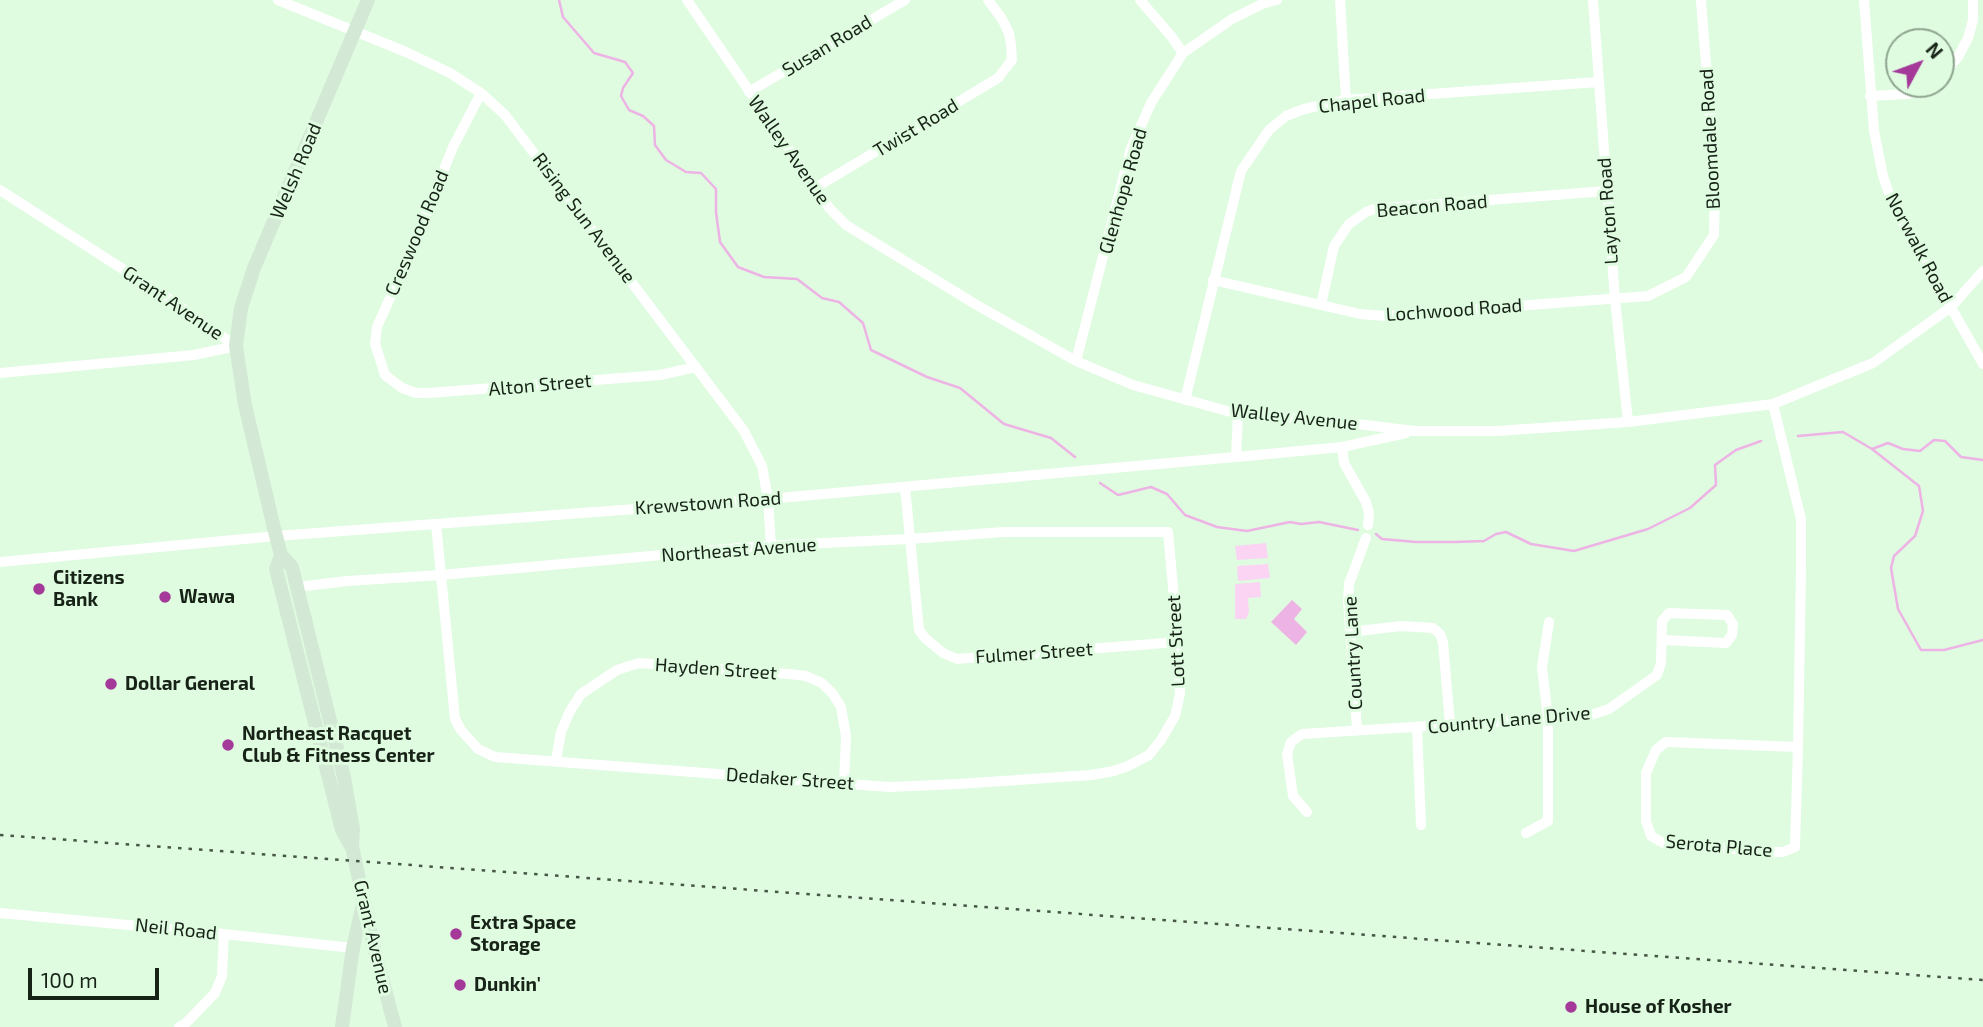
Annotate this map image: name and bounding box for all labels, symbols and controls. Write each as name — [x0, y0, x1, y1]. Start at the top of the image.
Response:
street label: Susan Road — [778, 10, 876, 82]
north arrow — [1885, 28, 1955, 98]
text: N — [1922, 37, 1948, 63]
street label: Bloomdale Road — [1695, 68, 1725, 210]
street label: Chapel Road — [1318, 84, 1426, 118]
street label: Walley Avenue — [743, 91, 835, 209]
street label: Twist Road — [869, 94, 963, 162]
street label: Welsh Road — [266, 120, 326, 222]
street label: Glenhope Road — [1094, 125, 1152, 257]
street label: Rising Sun Avenue — [528, 148, 640, 288]
street label: Layton Road — [1593, 157, 1623, 265]
street label: Creswood Road — [380, 167, 454, 299]
street label: Norwalk Road — [1880, 189, 1958, 307]
street label: Beacon Road — [1376, 190, 1488, 222]
street label: Grant Avenue — [118, 261, 228, 345]
street label: Lochwood Road — [1385, 294, 1523, 326]
street label: Alton Street — [487, 369, 593, 401]
street label: Walley Avenue — [1229, 399, 1359, 435]
street label: Krewstown Road — [634, 487, 782, 519]
street label: Northeast Avenue — [661, 533, 817, 567]
place label: Citizens Bank — [53, 567, 125, 611]
marker: Citizens Bank — [31, 581, 47, 597]
place label: Wawa — [179, 586, 235, 608]
marker: Wawa — [157, 589, 173, 605]
street label: Lott Street — [1162, 594, 1190, 688]
street label: Country Lane — [1339, 595, 1367, 711]
street label: Fulmer Street — [974, 638, 1094, 668]
street label: Hayden Street — [654, 653, 778, 685]
place label: Dollar General — [125, 673, 255, 695]
marker: Dollar General — [103, 676, 119, 692]
street label: Country Lane Drive — [1427, 702, 1591, 738]
place label: Northeast Racquet Club & Fitness Center — [242, 723, 435, 767]
marker: Northeast Racquet Club & Fitness Center — [220, 737, 236, 753]
street label: Dedaker Street — [725, 763, 855, 795]
street label: Serota Place — [1664, 830, 1774, 862]
street label: Grant Avenue — [349, 878, 397, 996]
place label: Extra Space Storage — [470, 912, 576, 956]
street label: Neil Road — [134, 913, 218, 945]
marker: Extra Space Storage — [448, 926, 464, 942]
scale bar — [32, 954, 163, 998]
text: 100 m — [41, 967, 98, 992]
place label: Dunkin' — [474, 974, 541, 996]
marker: Dunkin' — [452, 977, 468, 993]
place label: House of Kosher — [1585, 996, 1732, 1018]
marker: House of Kosher — [1563, 999, 1579, 1015]

